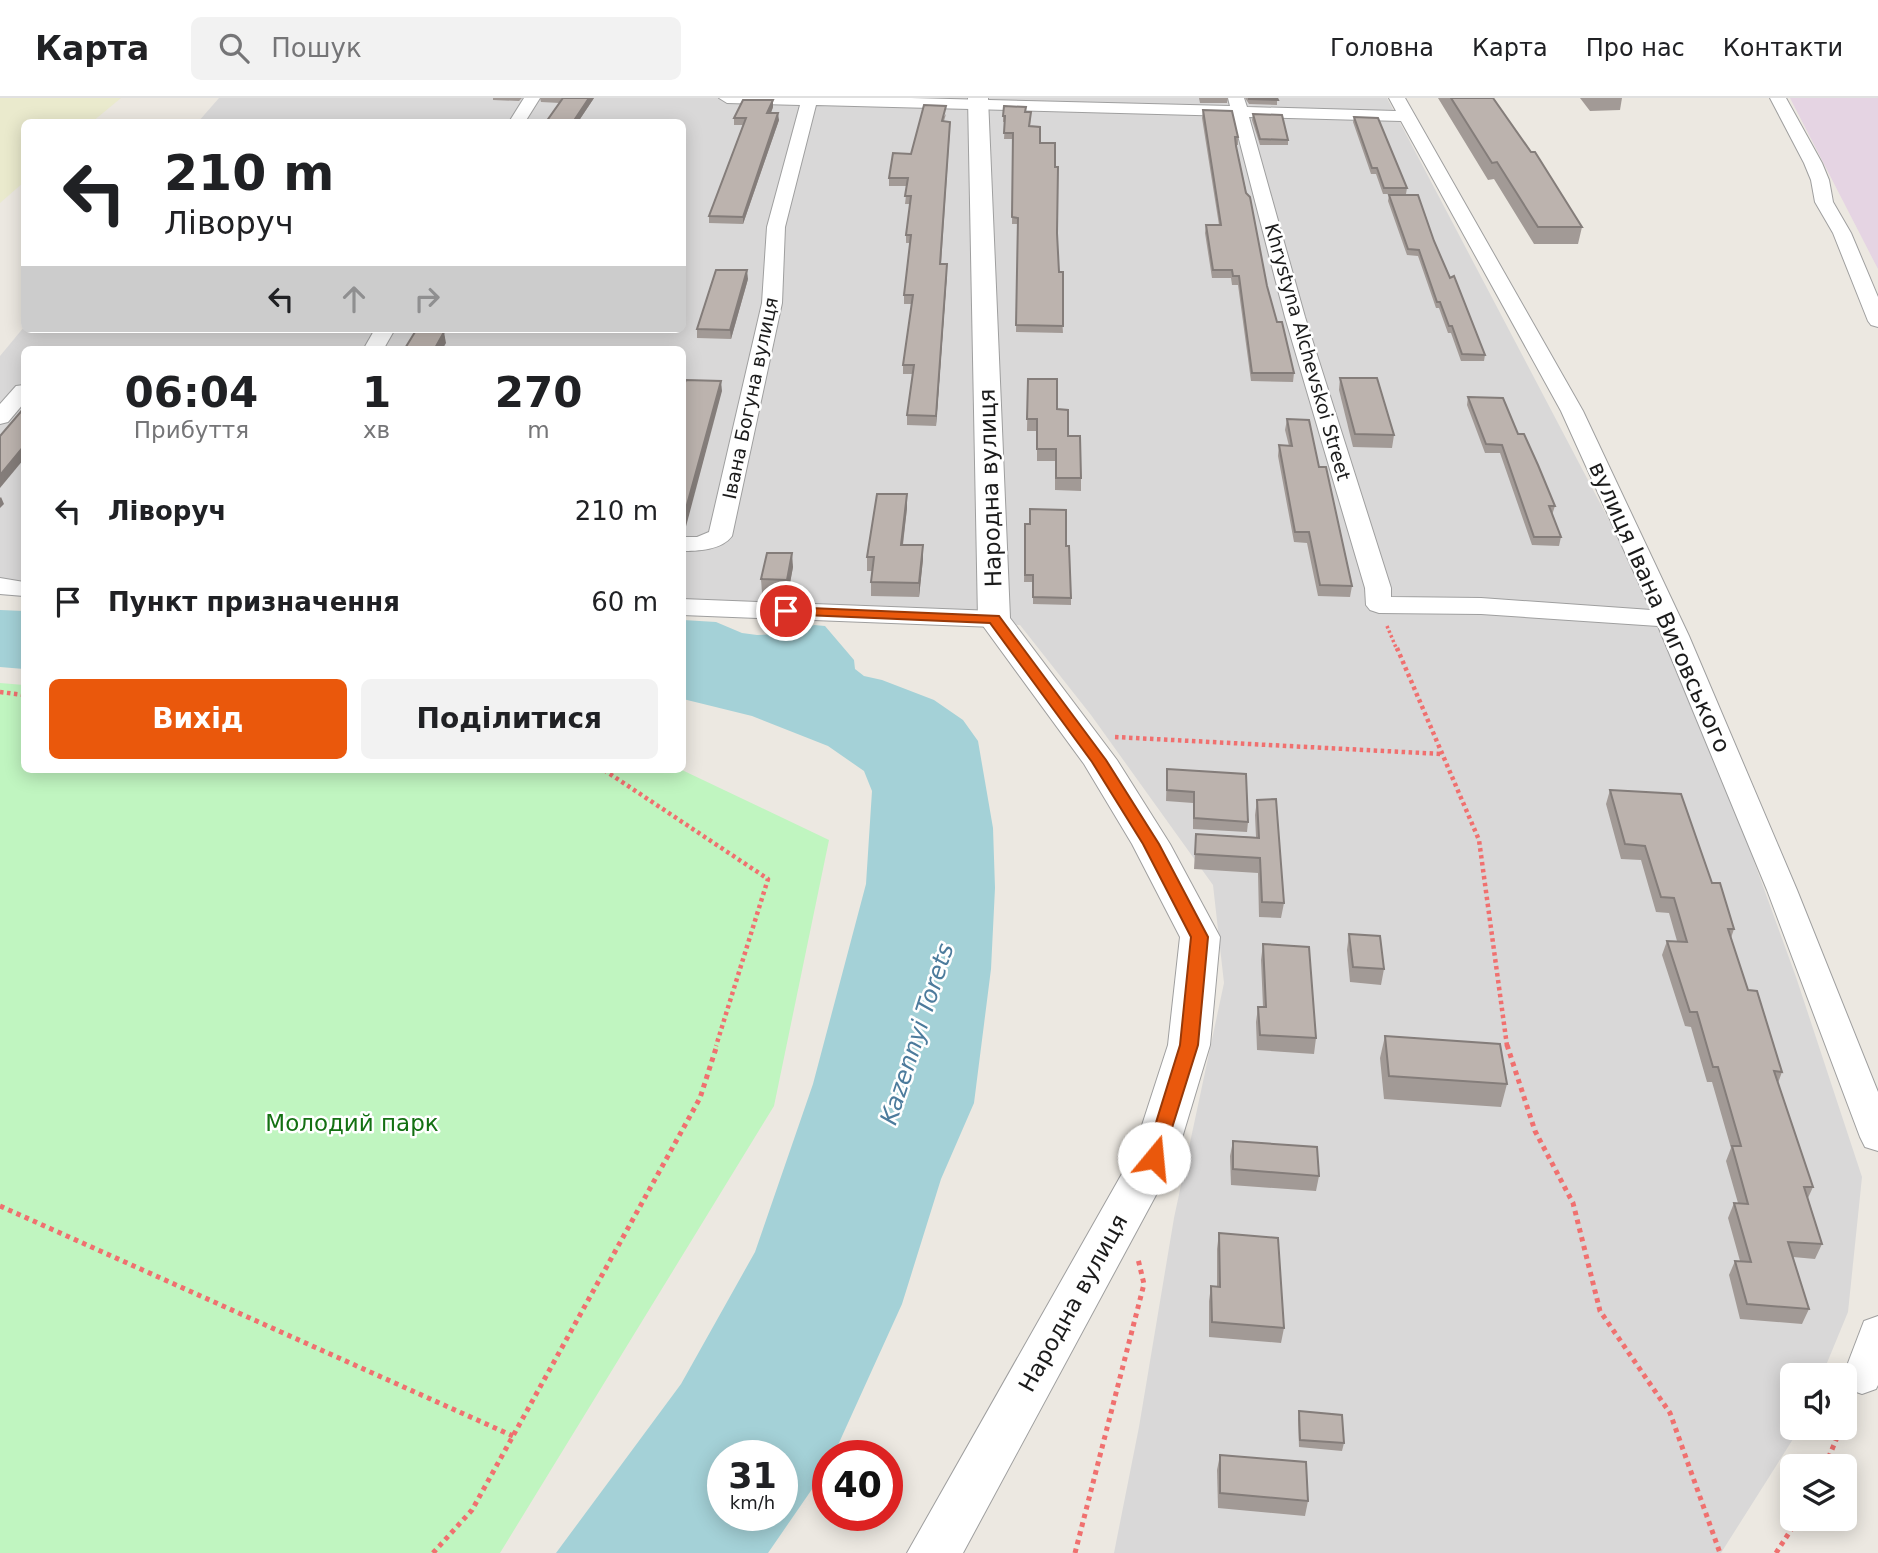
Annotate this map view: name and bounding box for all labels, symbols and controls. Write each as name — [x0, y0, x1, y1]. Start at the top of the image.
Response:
search box — [191, 17, 681, 80]
text: Карта — [35, 29, 149, 68]
icon: search — [215, 29, 253, 67]
text: Пошук — [271, 33, 362, 63]
text: Головна — [1330, 34, 1434, 62]
text: Карта — [1472, 34, 1548, 62]
text: Про нас — [1586, 34, 1685, 62]
text: Контакти — [1723, 34, 1843, 62]
text: 210 m — [164, 145, 334, 202]
icon: left — [49, 147, 140, 238]
text: Ліворуч — [164, 204, 294, 242]
street label: Khrystyna Alchevskoi Street — [1261, 221, 1355, 483]
icon: left — [262, 280, 300, 318]
icon: ahead — [335, 280, 373, 318]
icon: right — [408, 280, 446, 318]
street label: Івана Богуна вулиця — [718, 295, 782, 501]
text: 06:04 — [125, 368, 258, 417]
text: 1 — [362, 368, 391, 417]
text: 270 — [495, 368, 582, 417]
street label: Народна вулиця — [974, 388, 1006, 588]
text: Прибуття — [134, 417, 249, 443]
text: хв — [363, 417, 390, 443]
text: m — [527, 417, 550, 443]
street label: вулиця Івана Виговського — [1584, 458, 1736, 756]
icon: left — [49, 492, 87, 530]
text: Ліворуч — [108, 496, 226, 526]
text: 210 m — [575, 496, 658, 526]
pin — [756, 581, 816, 641]
icon: arrive — [49, 583, 87, 621]
text: Пункт призначення — [108, 587, 400, 617]
text: 60 m — [591, 587, 658, 617]
icon: arrive — [767, 592, 805, 630]
button: Вихід — [49, 679, 347, 759]
button: Поділитися — [361, 679, 658, 759]
water label: Kazennyi Torets — [875, 940, 959, 1128]
park label: Молодий парк — [265, 1110, 439, 1136]
position arrow — [1117, 1121, 1191, 1195]
street label: Народна вулиця — [1013, 1210, 1133, 1396]
map controls — [1780, 1363, 1857, 1531]
button: sound — [1780, 1363, 1857, 1440]
speed limit sign: 40 — [812, 1440, 903, 1531]
button: layers — [1780, 1454, 1857, 1531]
text: 31 — [728, 1456, 777, 1496]
text: km/h — [730, 1492, 775, 1513]

